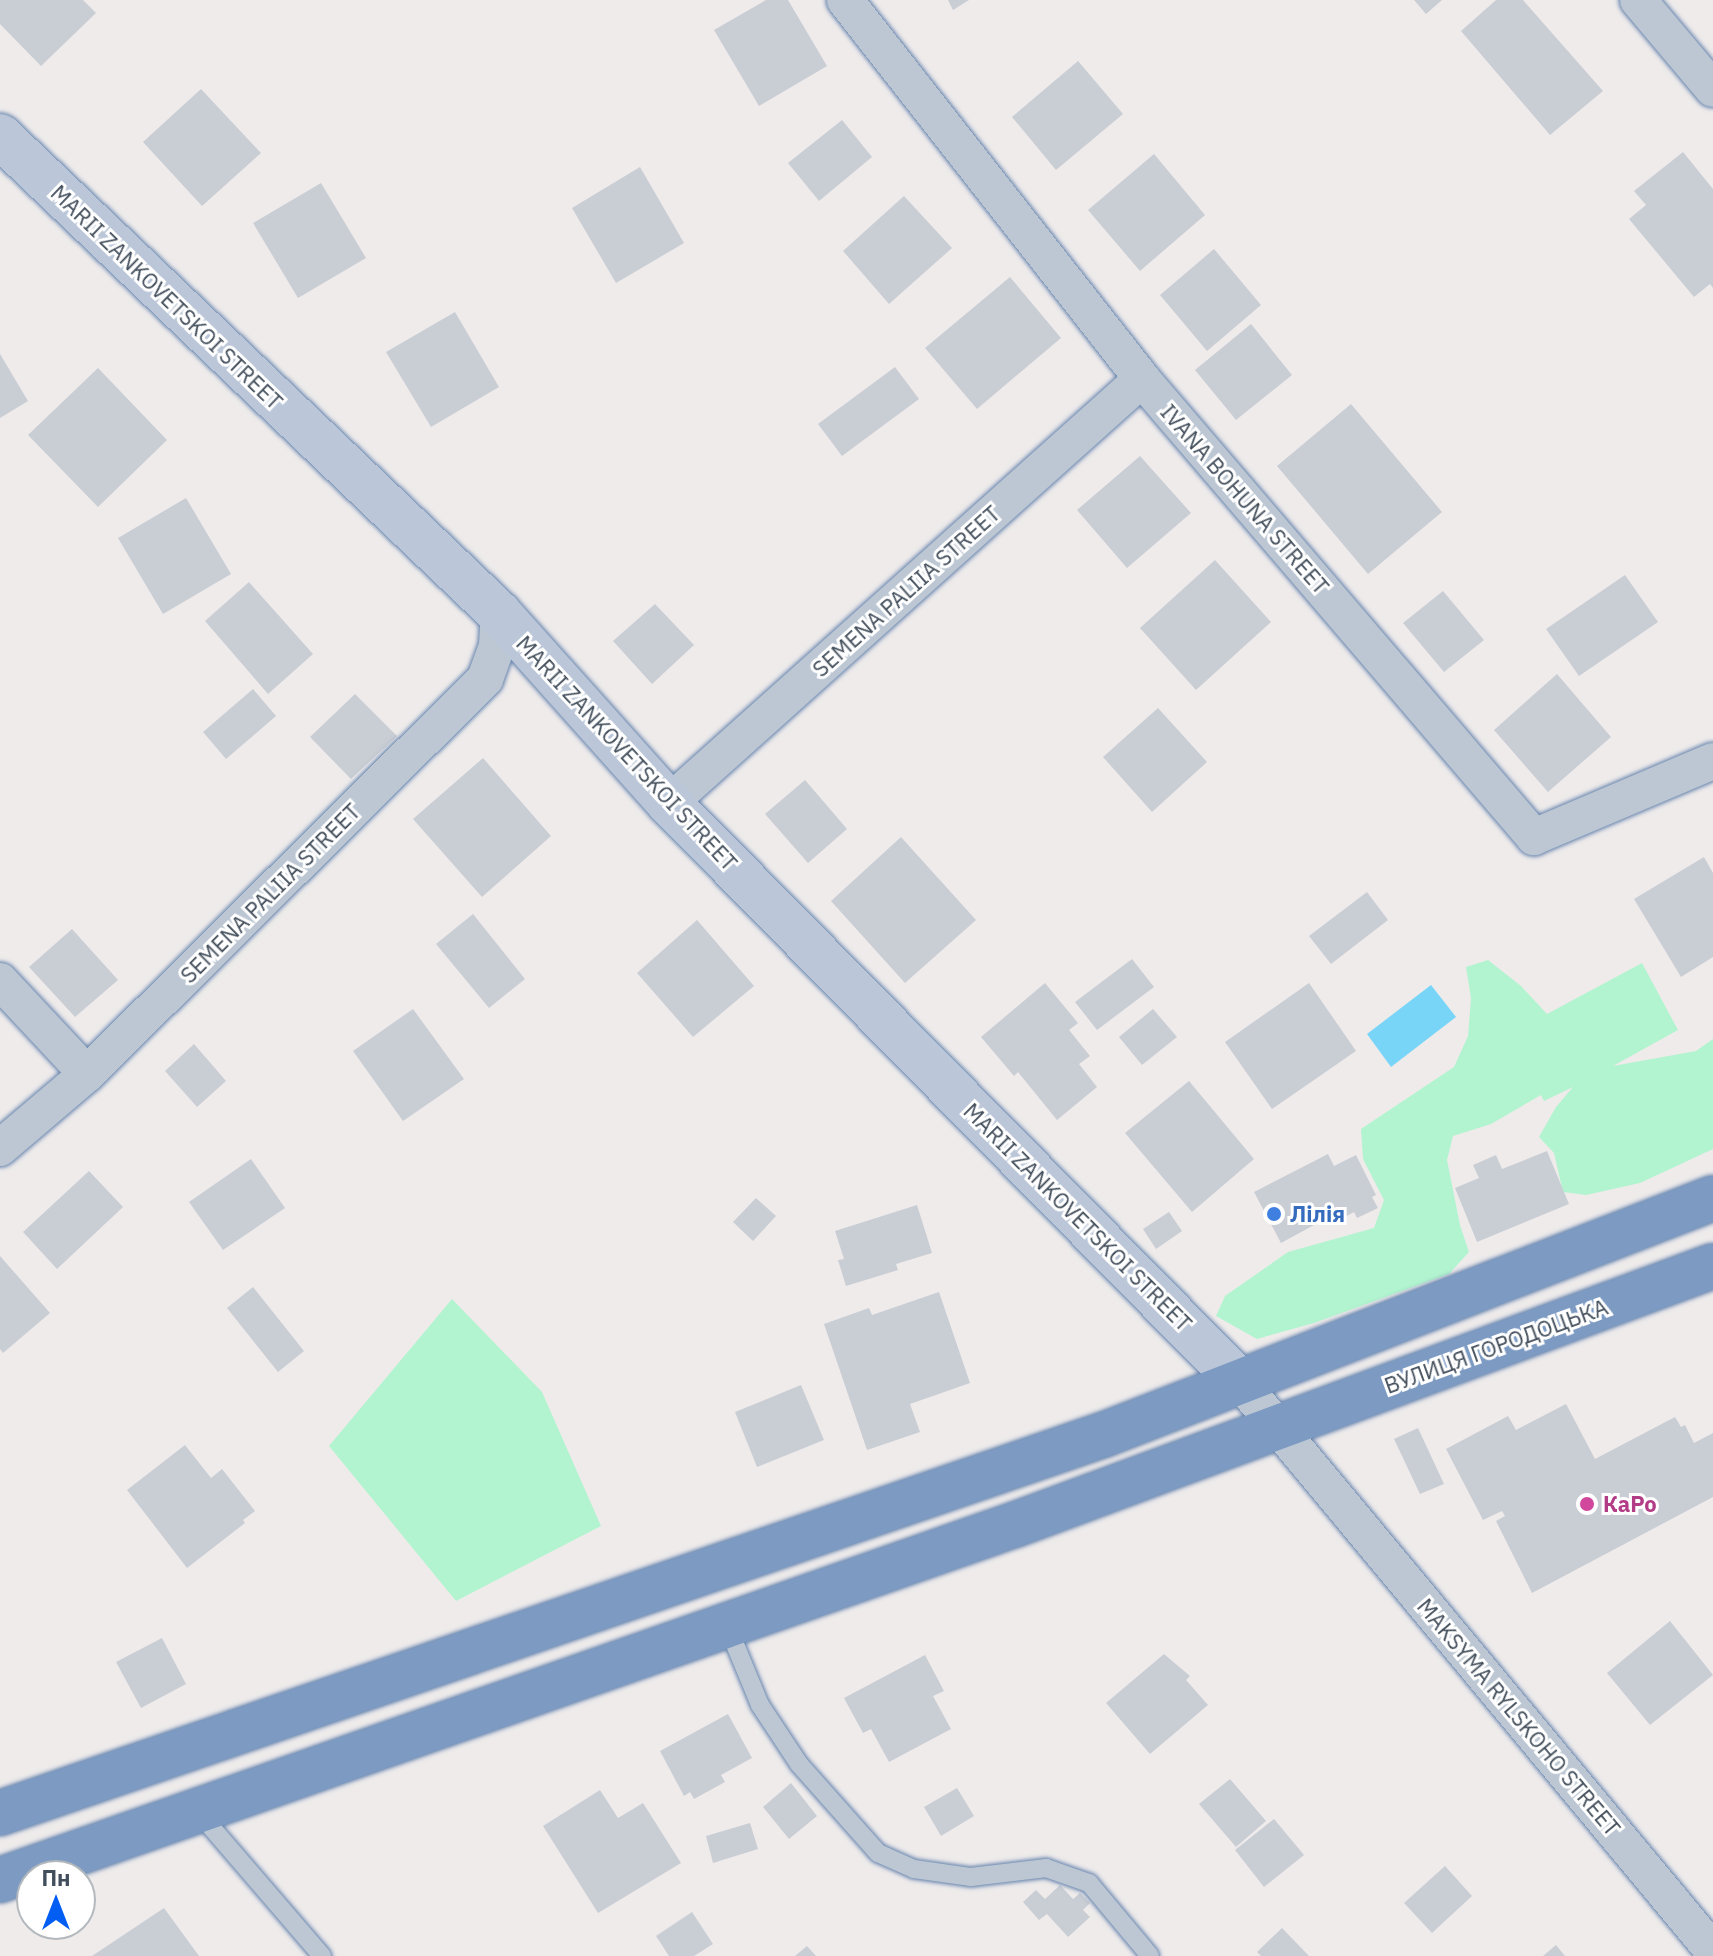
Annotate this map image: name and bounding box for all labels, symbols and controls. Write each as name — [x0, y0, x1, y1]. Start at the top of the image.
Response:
street label: MARII ZANKOVETSKOI STREET — [46, 179, 288, 415]
street label: IVANA BOHUNA STREET — [1155, 399, 1335, 599]
street label: SEMENA PALIIA STREET — [807, 500, 1005, 682]
street label: MARII ZANKOVETSKOI STREET — [511, 630, 743, 876]
street label: SEMENA PALIIA STREET — [175, 798, 365, 988]
street label: MARII ZANKOVETSKOI STREET — [958, 1097, 1198, 1337]
place label: Лілія — [1290, 1201, 1345, 1227]
marker: Лілія — [1265, 1205, 1283, 1223]
street label: ВУЛИЦЯ ГОРОДОЦЬКА — [1381, 1293, 1611, 1399]
place label: КаРо — [1603, 1491, 1657, 1517]
marker: КаРо — [1578, 1495, 1596, 1513]
street label: MAKSYMA RYLSKOHO STREET — [1412, 1593, 1626, 1841]
north arrow — [16, 1860, 96, 1940]
text: Пн — [41, 1863, 71, 1892]

